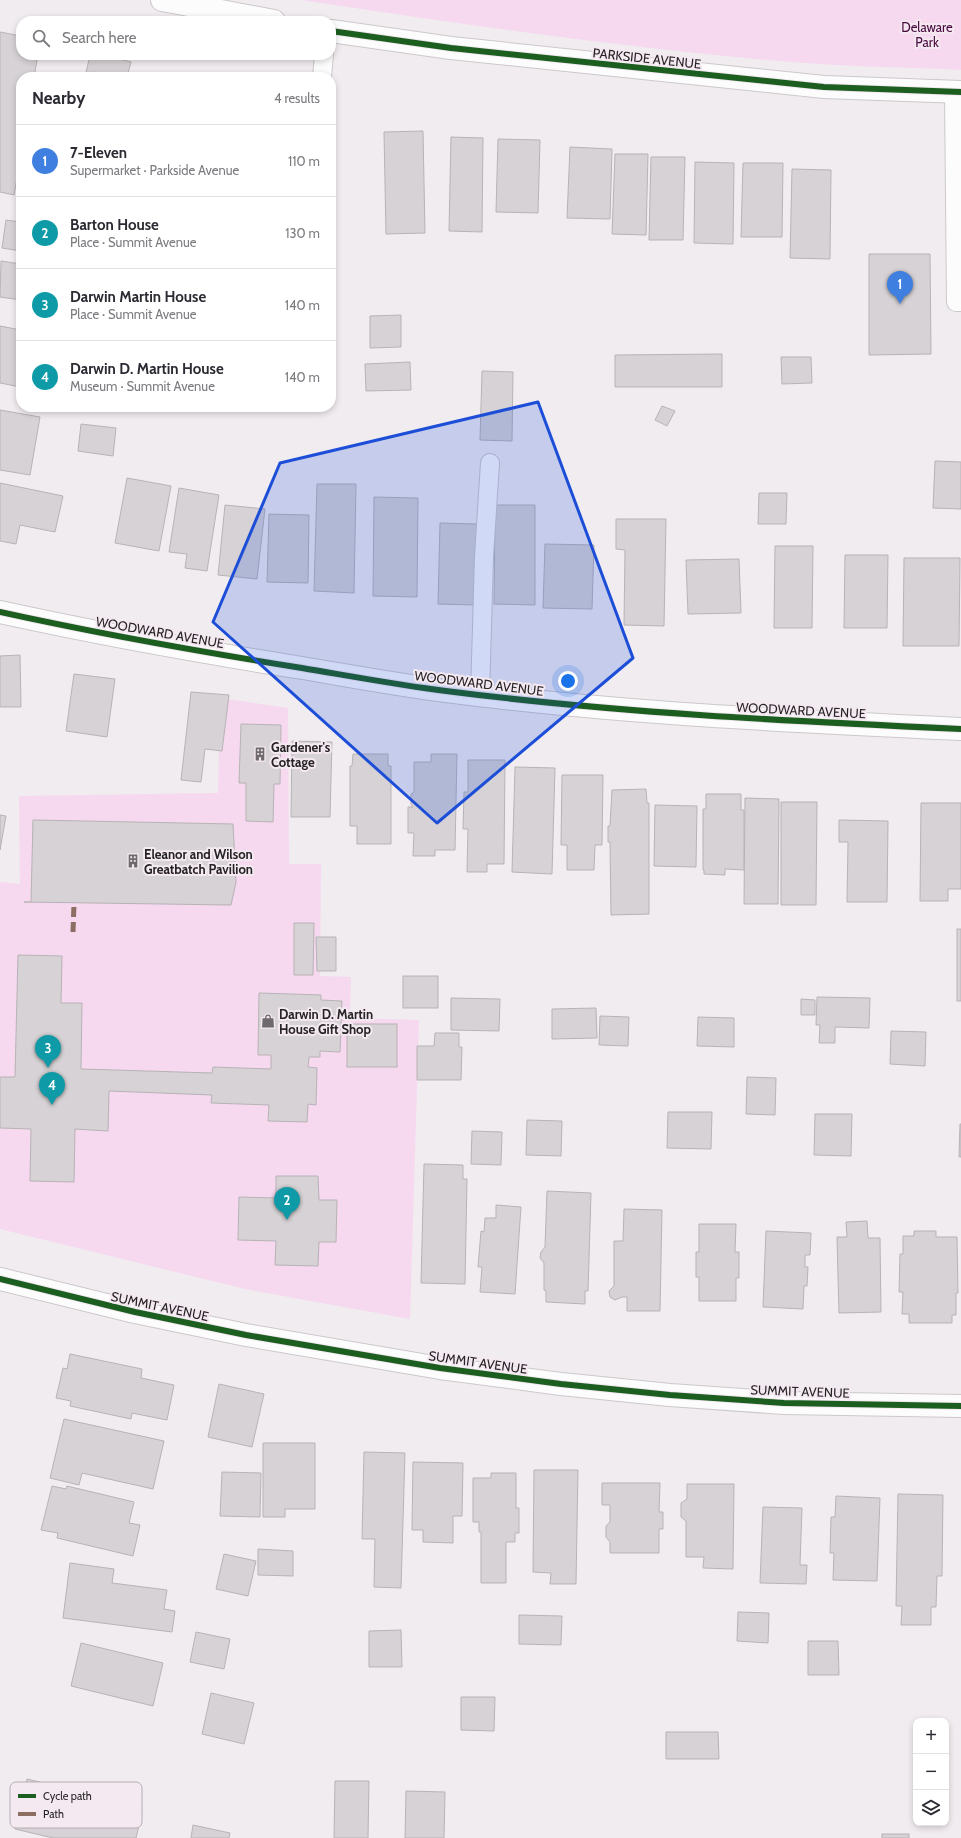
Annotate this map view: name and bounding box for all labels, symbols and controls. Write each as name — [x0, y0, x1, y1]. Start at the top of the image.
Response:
search box — [16, 16, 336, 60]
park label: Delaware Park — [901, 19, 953, 50]
icon: search — [30, 27, 52, 49]
text: Search here — [62, 29, 137, 47]
street label: PARKSIDE AVENUE — [592, 44, 702, 72]
text: Nearby — [32, 88, 85, 108]
text: 4 results — [274, 90, 320, 106]
text: 7-Eleven — [70, 144, 127, 162]
text: 1 — [43, 153, 47, 169]
text: 110 m — [288, 153, 320, 169]
text: Supermarket · Parkside Avenue — [70, 162, 239, 178]
text: Barton House — [70, 216, 159, 234]
text: 2 — [42, 225, 48, 241]
text: 130 m — [285, 225, 320, 241]
text: Place · Summit Avenue — [70, 234, 197, 250]
pin: 1 — [887, 271, 913, 304]
text: Darwin Martin House — [70, 288, 206, 306]
text: 3 — [41, 297, 49, 313]
text: 140 m — [285, 297, 320, 313]
text: Place · Summit Avenue — [70, 306, 197, 322]
text: Darwin D. Martin House — [70, 360, 224, 378]
text: 4 — [41, 369, 49, 385]
text: 140 m — [285, 369, 320, 385]
text: Museum · Summit Avenue — [70, 378, 215, 394]
street label: WOODWARD AVENUE — [95, 613, 225, 651]
street label: WOODWARD AVENUE — [414, 667, 544, 699]
your location — [558, 671, 578, 691]
street label: WOODWARD AVENUE — [736, 699, 866, 721]
place label: Gardener's Cottage — [271, 739, 331, 770]
building icon: Gardener's Cottage — [252, 746, 268, 762]
place label: Eleanor and Wilson Greatbatch Pavilion — [144, 846, 253, 877]
building icon: Eleanor and Wilson Greatbatch Pavilion — [125, 853, 141, 869]
place label: Darwin D. Martin House Gift Shop — [279, 1006, 373, 1037]
shop icon: Darwin D. Martin House Gift Shop — [260, 1013, 276, 1029]
pin: 3 — [35, 1035, 61, 1068]
pin: 4 — [39, 1072, 65, 1105]
pin: 2 — [274, 1187, 300, 1220]
street label: SUMMIT AVENUE — [110, 1288, 210, 1324]
street label: SUMMIT AVENUE — [428, 1347, 528, 1377]
street label: SUMMIT AVENUE — [750, 1381, 850, 1401]
map controls — [913, 1718, 949, 1826]
button: + — [913, 1718, 949, 1754]
button: − — [913, 1754, 949, 1790]
legend — [10, 1782, 142, 1828]
text: Cycle path — [43, 1789, 92, 1803]
button: layers — [913, 1790, 949, 1826]
text: Path — [43, 1807, 64, 1821]

